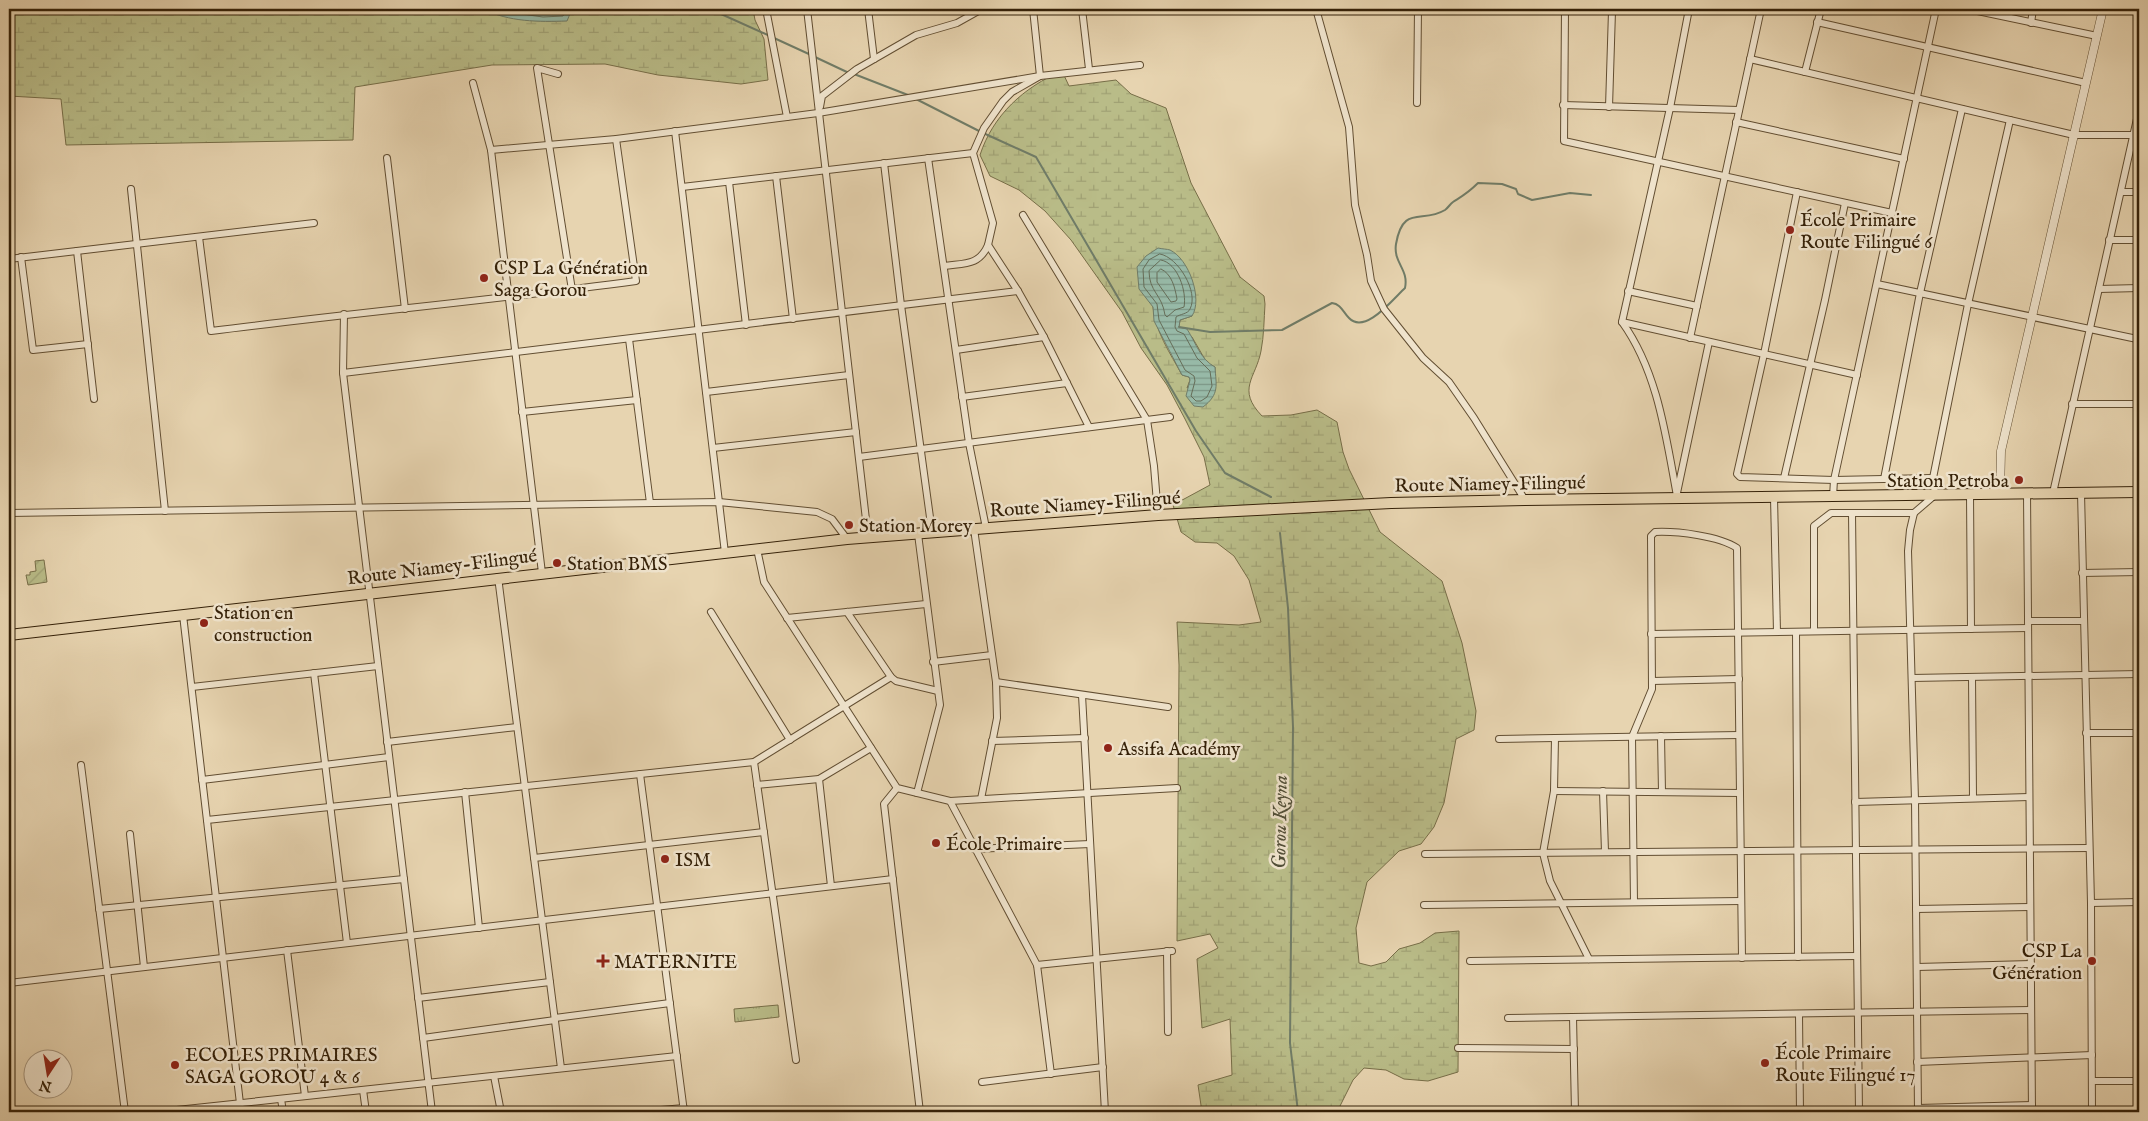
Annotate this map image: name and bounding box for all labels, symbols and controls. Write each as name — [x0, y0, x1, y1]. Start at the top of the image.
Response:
place label: École Primaire Route Filingué 6 — [1800, 208, 1933, 255]
marker: École Primaire Route Filingué 6 — [1784, 224, 1796, 236]
place label: CSP La Génération Saga Gorou — [494, 257, 648, 303]
marker: CSP La Génération Saga Gorou — [478, 272, 490, 284]
place label: Station Petroba — [1887, 470, 2010, 494]
street label: Route Niamey-Filingué — [1394, 471, 1586, 499]
marker: Station Petroba — [2013, 474, 2025, 486]
street label: Route Niamey-Filingué — [989, 486, 1182, 524]
place label: Station Morey — [859, 515, 973, 539]
marker: Station Morey — [843, 519, 855, 531]
street label: Route Niamey-Filingué — [346, 544, 539, 592]
place label: Station BMS — [567, 553, 668, 577]
marker: Station BMS — [551, 557, 563, 569]
place label: Station en construction — [214, 602, 312, 648]
marker: Station en construction — [198, 617, 210, 629]
place label: Assifa Académy — [1117, 738, 1241, 762]
marker: Assifa Académy — [1102, 742, 1114, 754]
water label: Gorou Keyna — [1267, 775, 1294, 869]
place label: École Primaire — [946, 832, 1062, 857]
marker: École Primaire — [930, 837, 942, 849]
place label: ISM — [675, 849, 711, 873]
marker: ISM — [659, 853, 671, 865]
place label: CSP La Génération — [1992, 940, 2083, 986]
place label: MATERNITE — [614, 951, 737, 975]
marker: MATERNITE — [596, 954, 610, 968]
marker: CSP La Génération — [2086, 955, 2098, 967]
place label: École Primaire Route Filingué 17 — [1775, 1041, 1915, 1088]
place label: ECOLES PRIMAIRES SAGA GOROU 4 & 6 — [185, 1044, 378, 1090]
north arrow — [22, 1048, 72, 1098]
marker: École Primaire Route Filingué 17 — [1759, 1057, 1771, 1069]
marker: ECOLES PRIMAIRES SAGA GOROU 4 & 6 — [169, 1059, 181, 1071]
text: N — [38, 1076, 54, 1096]

